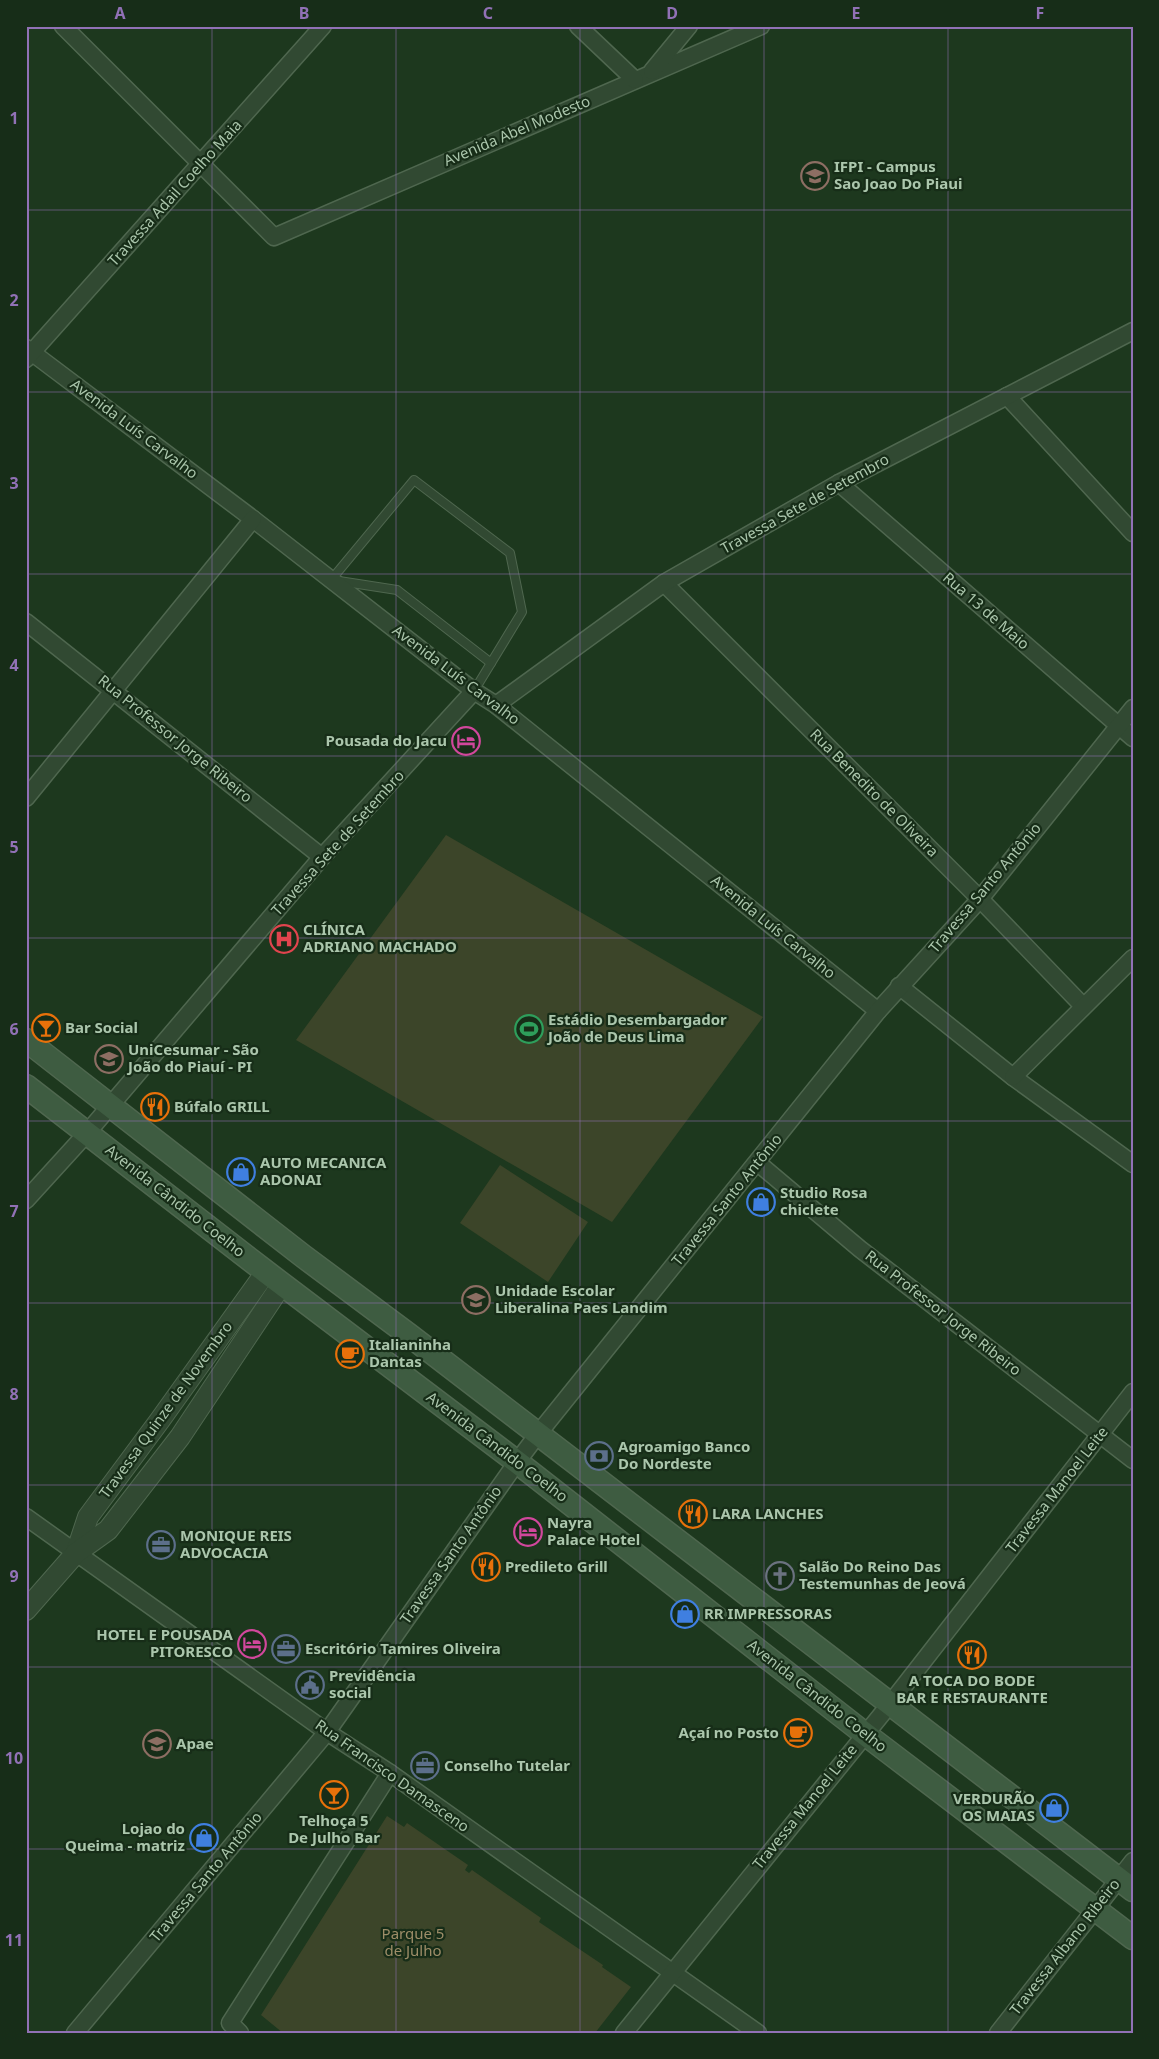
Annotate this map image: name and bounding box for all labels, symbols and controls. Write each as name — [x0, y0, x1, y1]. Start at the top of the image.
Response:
text: A — [114, 2, 126, 24]
text: B — [299, 2, 309, 24]
text: C — [483, 2, 493, 24]
text: D — [666, 2, 678, 24]
text: E — [852, 2, 861, 24]
text: F — [1036, 2, 1044, 24]
street label: Avenida Abel Modesto — [440, 90, 593, 170]
text: 1 — [9, 107, 19, 129]
street label: Travessa Adail Coelho Maia — [103, 115, 246, 270]
place label: IFPI - Campus Sao Joao Do Piaui — [834, 156, 962, 193]
school or university icon: IFPI - Campus Sao Joao Do Piaui — [800, 161, 830, 191]
text: 2 — [9, 289, 19, 311]
street label: Avenida Luís Carvalho — [67, 374, 202, 483]
street label: Travessa Sete de Setembro — [717, 448, 892, 558]
text: 3 — [9, 472, 19, 494]
street label: Rua 13 de Maio — [939, 567, 1034, 653]
street label: Avenida Luís Carvalho — [389, 620, 524, 729]
text: 4 — [9, 654, 19, 676]
street label: Rua Professor Jorge Ribeiro — [94, 670, 257, 807]
street label: Rua Benedito de Oliveira — [806, 724, 943, 861]
hotel icon: Pousada do Jacu — [451, 726, 481, 756]
place label: Pousada do Jacu — [325, 730, 447, 750]
street label: Travessa Sete de Setembro — [266, 765, 408, 919]
street label: Travessa Santo Antônio — [924, 818, 1045, 957]
text: 5 — [9, 836, 19, 858]
street label: Avenida Luís Carvalho — [707, 870, 840, 983]
place label: CLÍNICA ADRIANO MACHADO — [303, 919, 457, 956]
hospital icon: CLÍNICA ADRIANO MACHADO — [269, 924, 299, 954]
place label: Estádio Desembargador João de Deus Lima — [546, 1009, 727, 1046]
bar icon: Bar Social — [31, 1013, 61, 1043]
sports icon: Estádio Desembargador João de Deus Lima — [514, 1014, 544, 1044]
place label: Bar Social — [65, 1017, 138, 1037]
text: 6 — [9, 1018, 19, 1040]
place label: UniCesumar - São João do Piauí - PI — [126, 1039, 259, 1076]
school or university icon: UniCesumar - São João do Piauí - PI — [94, 1044, 124, 1074]
restaurant icon: Búfalo GRILL — [140, 1092, 170, 1122]
place label: Búfalo GRILL — [174, 1096, 270, 1116]
street label: Travessa Santo Antônio — [667, 1129, 786, 1270]
street label: Avenida Cândido Coelho — [102, 1139, 250, 1261]
place label: AUTO MECANICA ADONAI — [260, 1152, 387, 1189]
shop icon: AUTO MECANICA ADONAI — [226, 1157, 256, 1187]
place label: Studio Rosa chiclete — [780, 1182, 868, 1219]
shop icon: Studio Rosa chiclete — [746, 1187, 776, 1217]
text: 7 — [9, 1200, 19, 1222]
street label: Rua Professor Jorge Ribeiro — [862, 1245, 1026, 1379]
place label: Unidade Escolar Liberalina Paes Landim — [495, 1280, 668, 1317]
school or university icon: Unidade Escolar Liberalina Paes Landim — [461, 1285, 491, 1315]
street label: Travessa Quinze de Novembro — [94, 1317, 236, 1502]
place label: Italianinha Dantas — [369, 1334, 451, 1371]
cafe icon: Italianinha Dantas — [335, 1339, 365, 1369]
text: 8 — [9, 1383, 19, 1405]
street label: Avenida Cândido Coelho — [423, 1386, 572, 1506]
street label: Travessa Manoel Leite — [1001, 1422, 1112, 1557]
place label: Agroamigo Banco Do Nordeste — [618, 1436, 750, 1473]
bank icon: Agroamigo Banco Do Nordeste — [584, 1441, 614, 1471]
street label: Travessa Santo Antônio — [395, 1481, 506, 1628]
restaurant icon: LARA LANCHES — [678, 1499, 708, 1529]
place label: LARA LANCHES — [712, 1503, 824, 1523]
place label: Nayra Palace Hotel — [547, 1512, 640, 1549]
hotel icon: Nayra Palace Hotel — [513, 1517, 543, 1547]
place label: MONIQUE REIS ADVOCACIA — [180, 1525, 292, 1562]
office icon: MONIQUE REIS ADVOCACIA — [146, 1530, 176, 1560]
restaurant icon: Predileto Grill — [471, 1552, 501, 1582]
place label: Predileto Grill — [505, 1556, 608, 1576]
place label: Salão Do Reino Das Testemunhas de Jeová — [799, 1556, 966, 1593]
church icon: Salão Do Reino Das Testemunhas de Jeová — [765, 1561, 795, 1591]
text: 9 — [9, 1565, 19, 1587]
shop icon: RR IMPRESSORAS — [670, 1599, 700, 1629]
place label: RR IMPRESSORAS — [704, 1603, 832, 1623]
place label: HOTEL E POUSADA PITORESCO — [96, 1624, 234, 1661]
hotel icon: HOTEL E POUSADA PITORESCO — [237, 1629, 267, 1659]
office icon: Escritório Tamires Oliveira — [271, 1634, 301, 1664]
street label: Avenida Cândido Coelho — [744, 1634, 892, 1756]
place label: Escritório Tamires Oliveira — [305, 1638, 501, 1658]
restaurant icon: A TOCA DO BODE BAR E RESTAURANTE — [957, 1640, 987, 1670]
place label: Previdência social — [329, 1665, 416, 1702]
public building icon: Previdência social — [295, 1670, 325, 1700]
place label: A TOCA DO BODE BAR E RESTAURANTE — [896, 1670, 1048, 1707]
street label: Rua Francisco Damasceno — [312, 1714, 474, 1836]
cafe icon: Açaí no Posto — [783, 1718, 813, 1748]
place label: Açaí no Posto — [678, 1722, 779, 1742]
school or university icon: Apae — [142, 1729, 172, 1759]
place label: Apae — [176, 1733, 214, 1753]
street label: Travessa Manoel Leite — [748, 1740, 861, 1873]
text: 10 — [5, 1747, 23, 1769]
office icon: Conselho Tutelar — [410, 1751, 440, 1781]
place label: Conselho Tutelar — [444, 1755, 570, 1775]
bar icon: Telhoça 5 De Julho Bar — [319, 1780, 349, 1810]
place label: VERDURÃO OS MAIAS — [953, 1788, 1035, 1825]
shop icon: VERDURÃO OS MAIAS — [1039, 1793, 1069, 1823]
street label: Travessa Santo Antônio — [145, 1807, 266, 1946]
place label: Telhoça 5 De Julho Bar — [288, 1810, 380, 1847]
place label: Lojao do Queima - matriz — [65, 1818, 185, 1855]
shop icon: Lojao do Queima - matriz — [189, 1823, 219, 1853]
street label: Travessa Albano Ribeiro — [1005, 1874, 1124, 2019]
park label: Parque 5 de Julho — [382, 1923, 444, 1960]
text: 11 — [5, 1929, 23, 1951]

